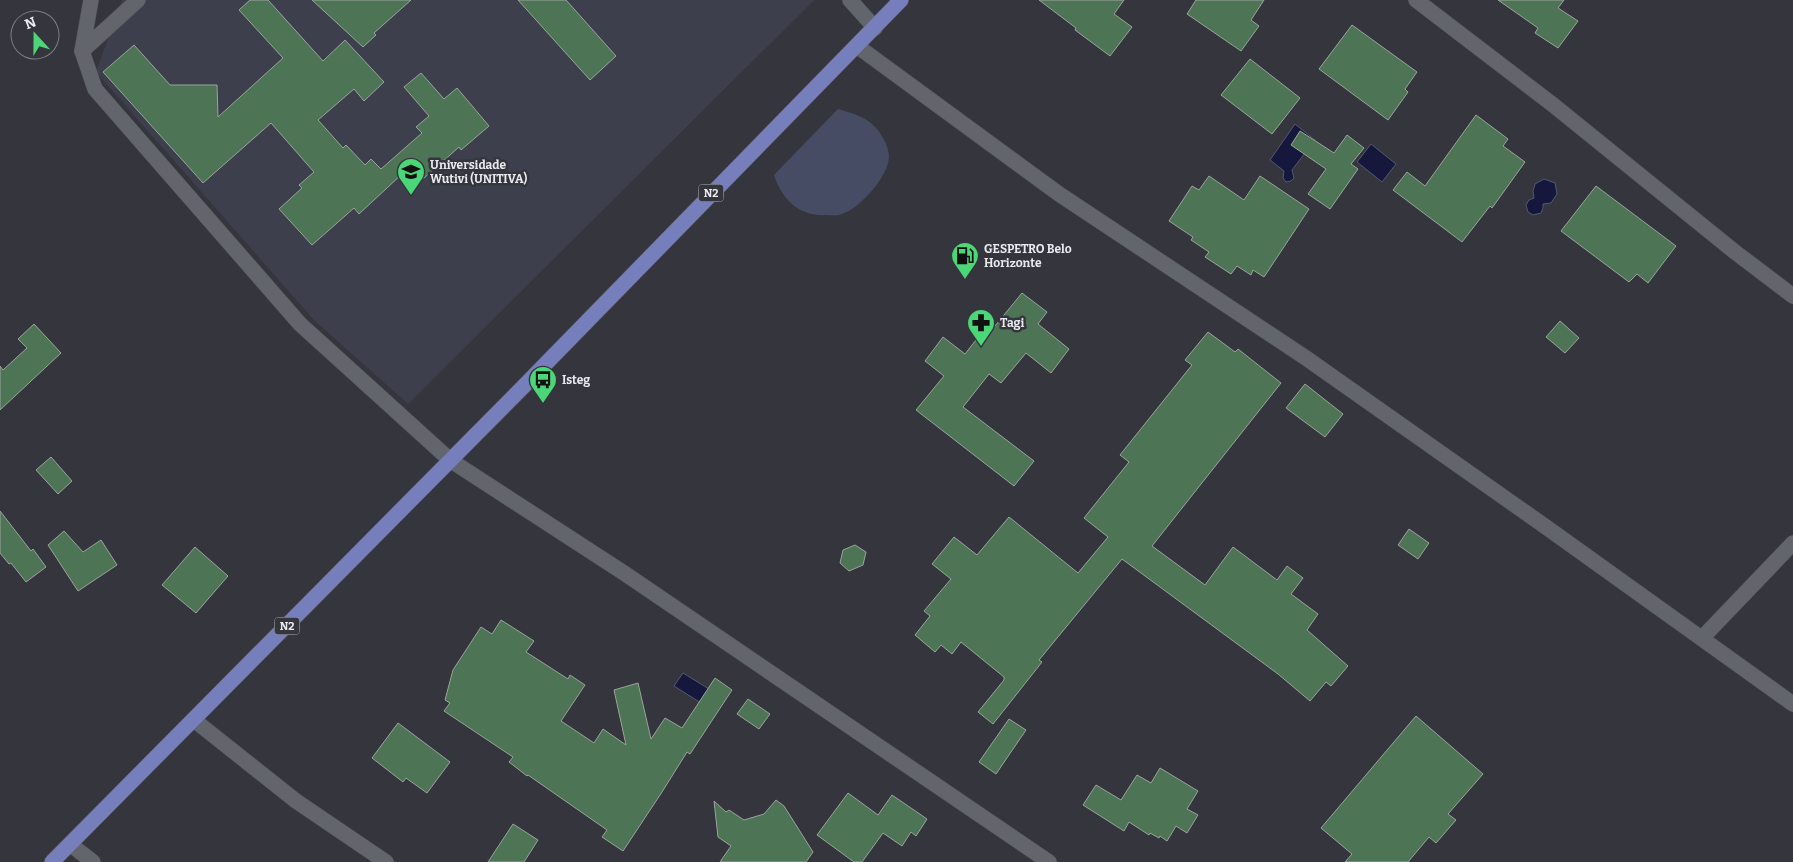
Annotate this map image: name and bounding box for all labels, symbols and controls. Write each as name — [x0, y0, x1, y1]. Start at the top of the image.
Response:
north arrow — [10, 10, 60, 60]
text: N — [22, 13, 39, 33]
school or university icon: Universidade Wutivi (UNITIVA) — [396, 157, 426, 196]
place label: Universidade Wutivi (UNITIVA) — [430, 158, 527, 186]
road number: N2 — [698, 184, 724, 202]
fuel station icon: GESPETRO Belo Horizonte — [950, 241, 980, 280]
place label: GESPETRO Belo Horizonte — [984, 242, 1072, 270]
pharmacy icon: Tagi — [966, 308, 996, 347]
place label: Tagi — [1000, 316, 1024, 330]
bus stop icon: Isteg — [528, 365, 558, 404]
place label: Isteg — [562, 373, 590, 387]
road number: N2 — [274, 618, 300, 634]

